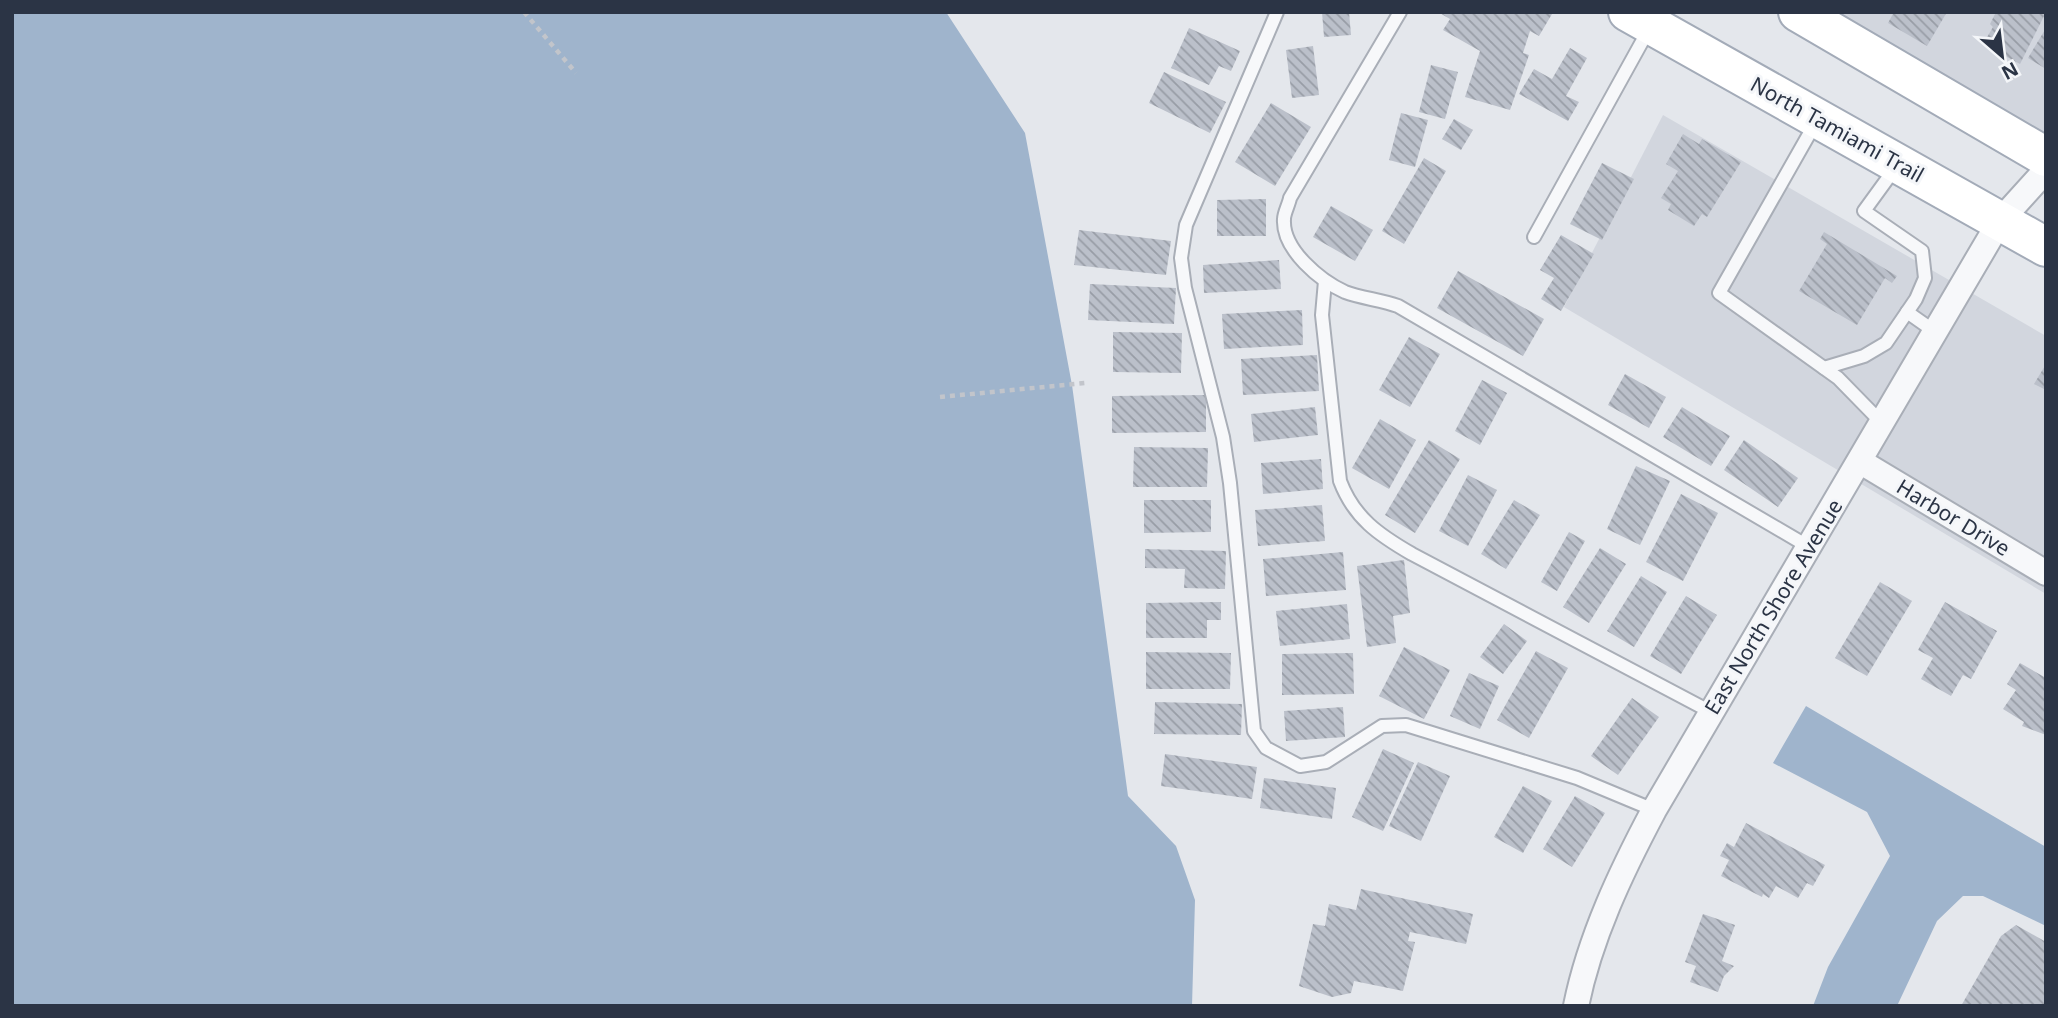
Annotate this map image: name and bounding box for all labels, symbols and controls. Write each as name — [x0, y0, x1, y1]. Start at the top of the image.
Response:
north arrow — [1967, 21, 2037, 91]
text: N — [1997, 56, 2023, 86]
street label: North Tamiami Trail — [1746, 70, 1929, 188]
street label: Harbor Drive — [1892, 472, 2015, 562]
street label: East North Shore Avenue — [1698, 494, 1849, 719]

